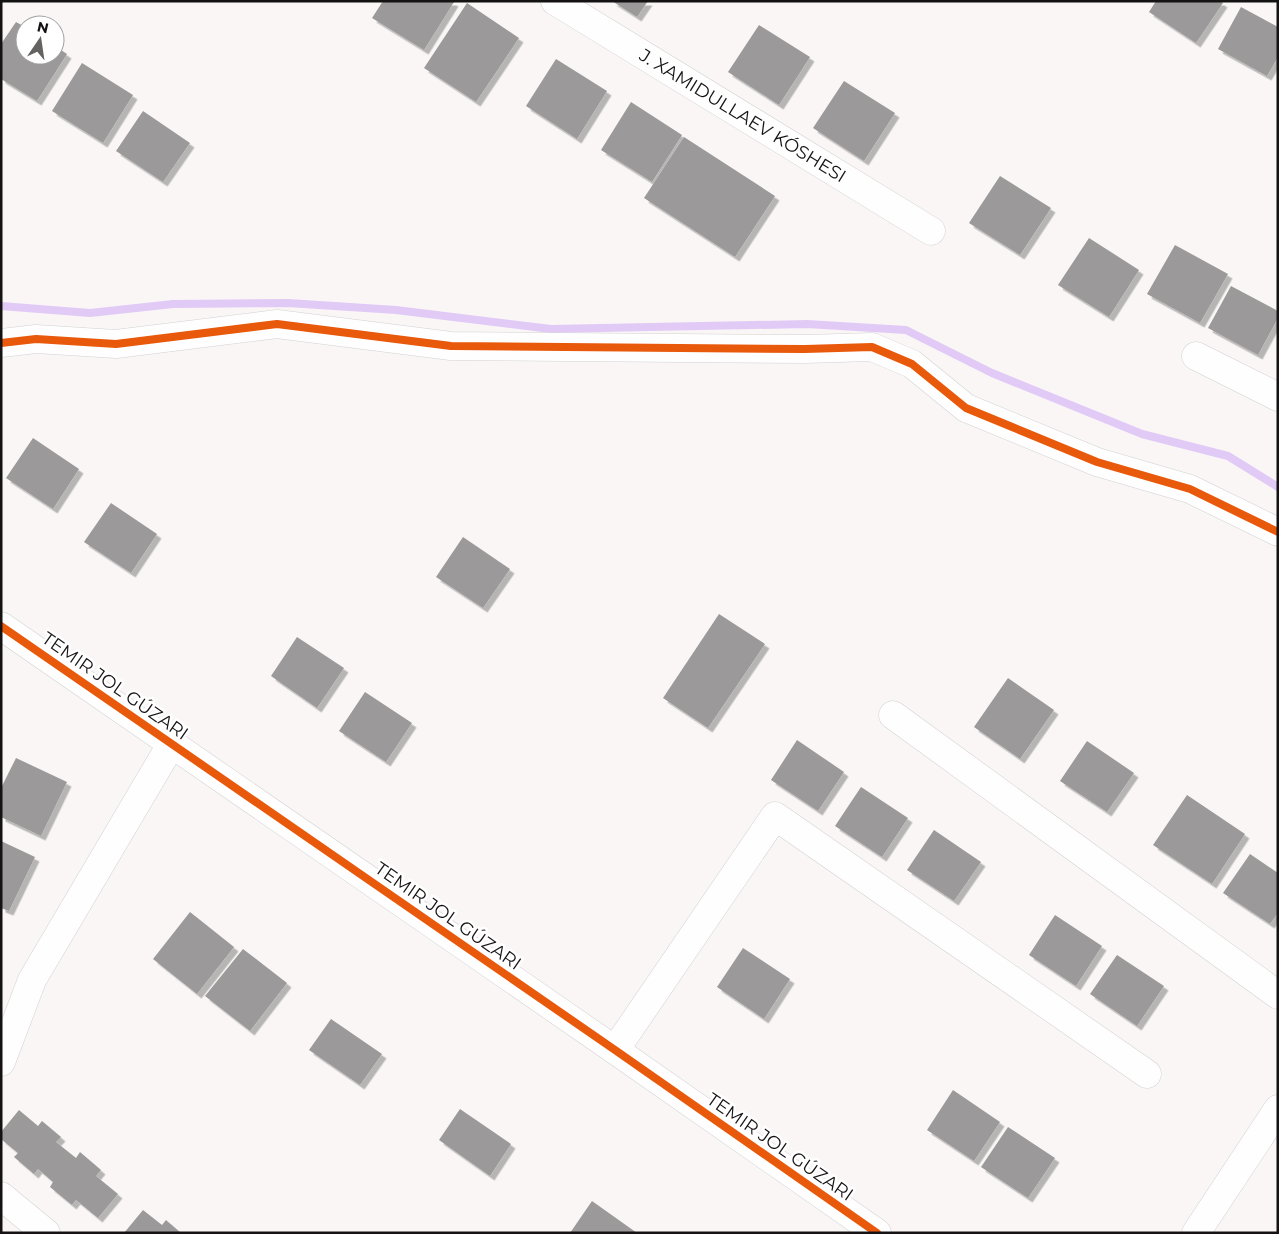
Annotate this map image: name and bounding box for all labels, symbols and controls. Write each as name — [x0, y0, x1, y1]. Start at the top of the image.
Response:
north arrow — [15, 15, 65, 65]
text: N — [35, 17, 50, 37]
street label: J. XAMIDULLAEV KÓSHESI — [635, 44, 850, 187]
street label: TEMIR JOL GÚZARI — [38, 627, 192, 745]
street label: TEMIR JOL GÚZARI — [371, 857, 525, 975]
street label: TEMIR JOL GÚZARI — [703, 1088, 857, 1206]

